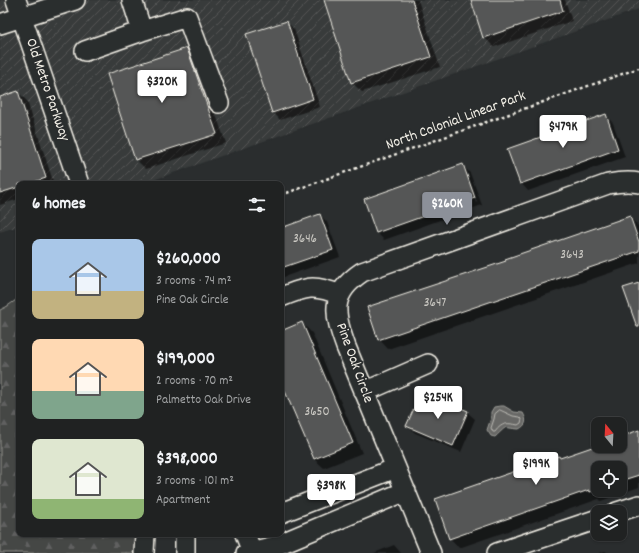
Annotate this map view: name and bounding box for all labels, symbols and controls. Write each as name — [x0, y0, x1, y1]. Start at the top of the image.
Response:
street label: Old Metro Parkway — [19, 36, 75, 145]
pin: $320K — [134, 70, 190, 104]
text: $320K — [146, 73, 178, 92]
street label: North Colonial Linear Park — [383, 85, 529, 157]
pin: $479K — [535, 115, 591, 149]
text: $479K — [549, 118, 577, 137]
pin: $260K — [419, 192, 475, 226]
text: 6 homes — [32, 193, 86, 217]
icon: filters — [246, 194, 268, 216]
text: $260K — [431, 195, 463, 214]
house number: 3646 — [293, 230, 317, 249]
house number: 3643 — [560, 246, 584, 265]
text: $260,000 — [156, 248, 221, 272]
icon: home — [64, 255, 112, 303]
text: 3 rooms · 74 m² — [156, 272, 232, 291]
text: Pine Oak Circle — [156, 291, 229, 310]
house number: 3647 — [424, 294, 446, 313]
street label: Pine Oak Circle — [329, 320, 379, 406]
text: $199,000 — [156, 348, 215, 372]
icon: home — [64, 355, 112, 403]
text: 2 rooms · 70 m² — [156, 372, 233, 391]
pin: $254K — [410, 386, 466, 420]
text: $254K — [423, 389, 453, 408]
text: Palmetto Oak Drive — [156, 391, 251, 410]
house number: 3650 — [304, 403, 330, 422]
north arrow — [591, 417, 627, 453]
map controls — [591, 417, 627, 541]
text: $398,000 — [156, 448, 218, 472]
pin: $199K — [508, 452, 564, 486]
icon: home — [64, 455, 112, 503]
text: $199K — [522, 455, 550, 474]
button: locate — [591, 461, 627, 497]
text: 3 rooms · 101 m² — [156, 472, 234, 491]
pin: $398K — [303, 474, 359, 508]
text: $398K — [316, 477, 346, 496]
text: Apartment — [156, 491, 210, 510]
button: layers — [591, 505, 627, 541]

